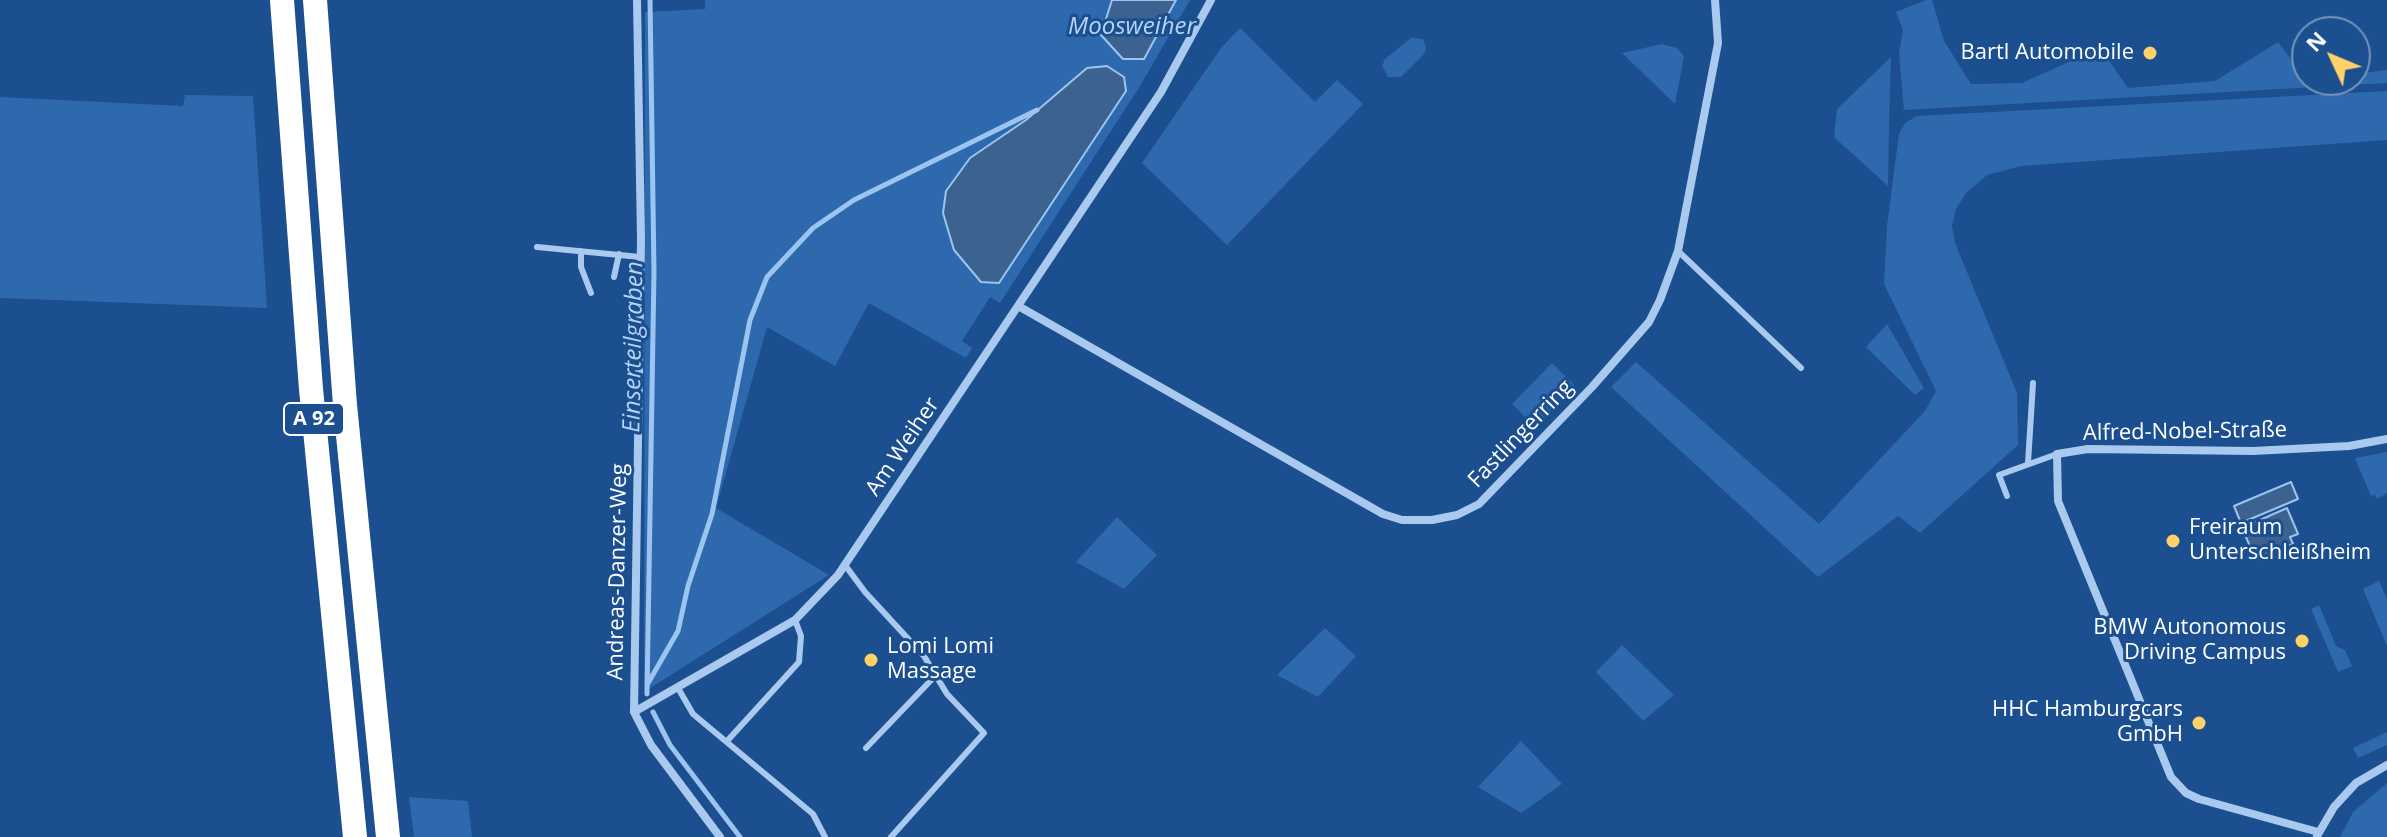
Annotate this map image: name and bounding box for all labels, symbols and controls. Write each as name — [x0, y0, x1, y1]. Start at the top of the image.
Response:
water label: Moosweiher — [1068, 13, 1196, 41]
north arrow — [2291, 16, 2371, 96]
text: N — [2298, 24, 2332, 58]
place label: Bartl Automobile — [1960, 40, 2134, 66]
marker: Bartl Automobile — [2141, 44, 2159, 62]
water label: Einserteilgraben — [618, 261, 650, 433]
street label: Fastlingerring — [1463, 375, 1579, 493]
street label: Am Weiher — [860, 393, 946, 501]
road number: A 92 — [284, 403, 344, 435]
street label: Alfred-Nobel-Straße — [2083, 417, 2287, 447]
street label: Andreas-Danzer-Weg — [603, 463, 633, 681]
place label: Freiraum Unterschleißheim — [2189, 515, 2371, 566]
marker: Freiraum Unterschleißheim — [2164, 532, 2182, 550]
place label: BMW Autonomous Driving Campus — [2093, 615, 2286, 666]
marker: BMW Autonomous Driving Campus — [2293, 632, 2311, 650]
place label: Lomi Lomi Massage — [887, 634, 994, 686]
marker: Lomi Lomi Massage — [862, 651, 880, 669]
place label: HHC Hamburgcars GmbH — [1992, 697, 2183, 748]
marker: HHC Hamburgcars GmbH — [2190, 714, 2208, 732]

